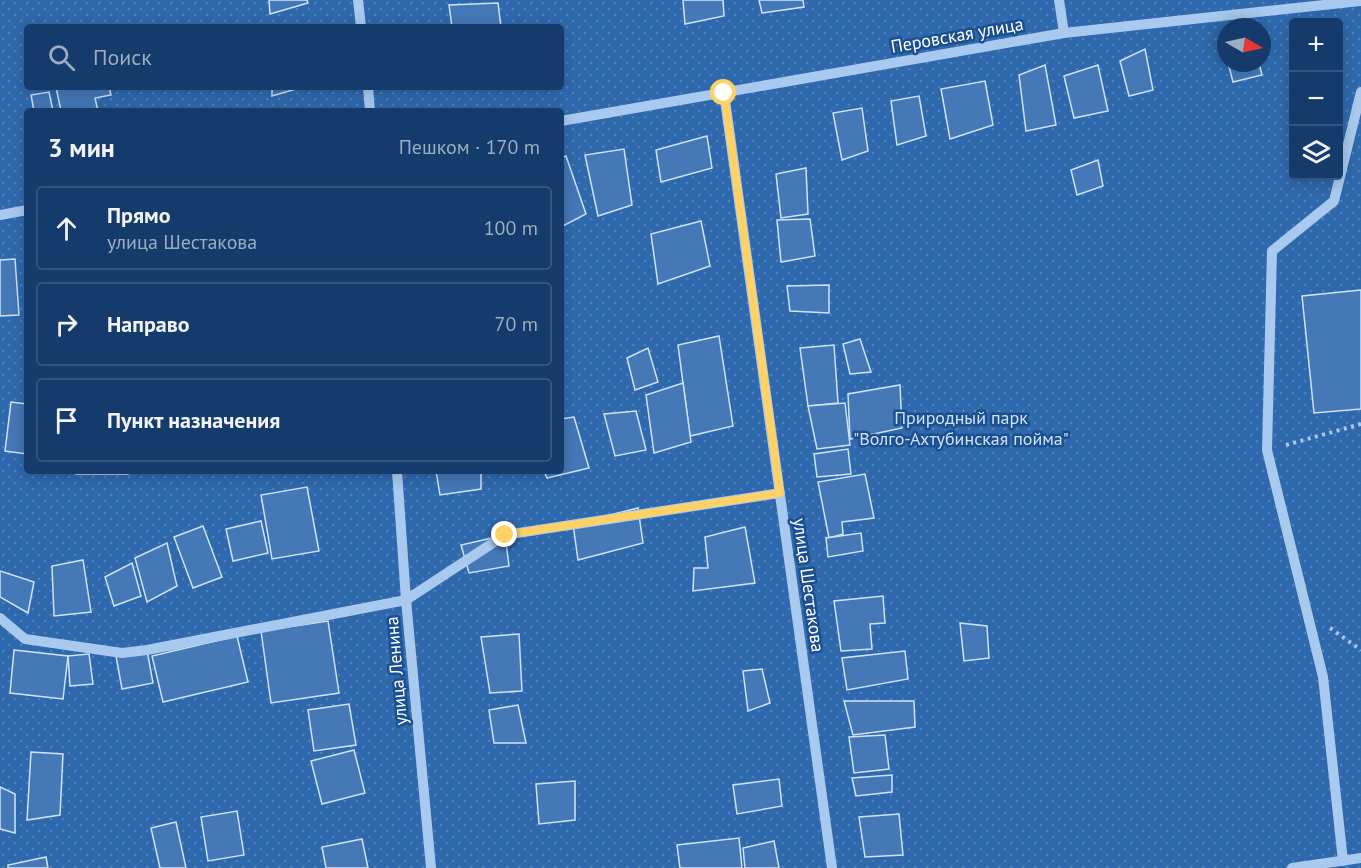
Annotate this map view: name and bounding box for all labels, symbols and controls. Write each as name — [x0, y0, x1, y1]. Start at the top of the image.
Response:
street label: Перовская улица — [889, 12, 1025, 58]
north arrow — [1217, 18, 1271, 72]
map controls — [1289, 18, 1343, 180]
button: + — [1289, 18, 1343, 72]
search box — [24, 24, 564, 90]
icon: search — [45, 41, 78, 74]
text: Поиск — [93, 43, 152, 71]
button: − — [1289, 72, 1343, 126]
route start — [710, 79, 736, 105]
button: layers — [1289, 126, 1343, 180]
text: 3 мин — [48, 131, 115, 164]
text: Пешком · 170 m — [399, 134, 540, 160]
text: Прямо — [107, 201, 170, 229]
icon: ahead — [50, 212, 83, 245]
text: 100 m — [484, 215, 538, 241]
text: улица Шестакова — [107, 229, 257, 255]
icon: right — [50, 308, 83, 341]
text: Направо — [107, 310, 190, 338]
text: 70 m — [495, 311, 538, 337]
icon: arrive — [50, 404, 83, 437]
text: Пункт назначения — [107, 406, 280, 434]
park label: Природный парк "Волго-Ахтубинская пойма" — [853, 406, 1069, 450]
street label: улица Шестакова — [788, 516, 830, 654]
route end — [491, 521, 517, 547]
street label: улица Ленина — [380, 616, 412, 726]

